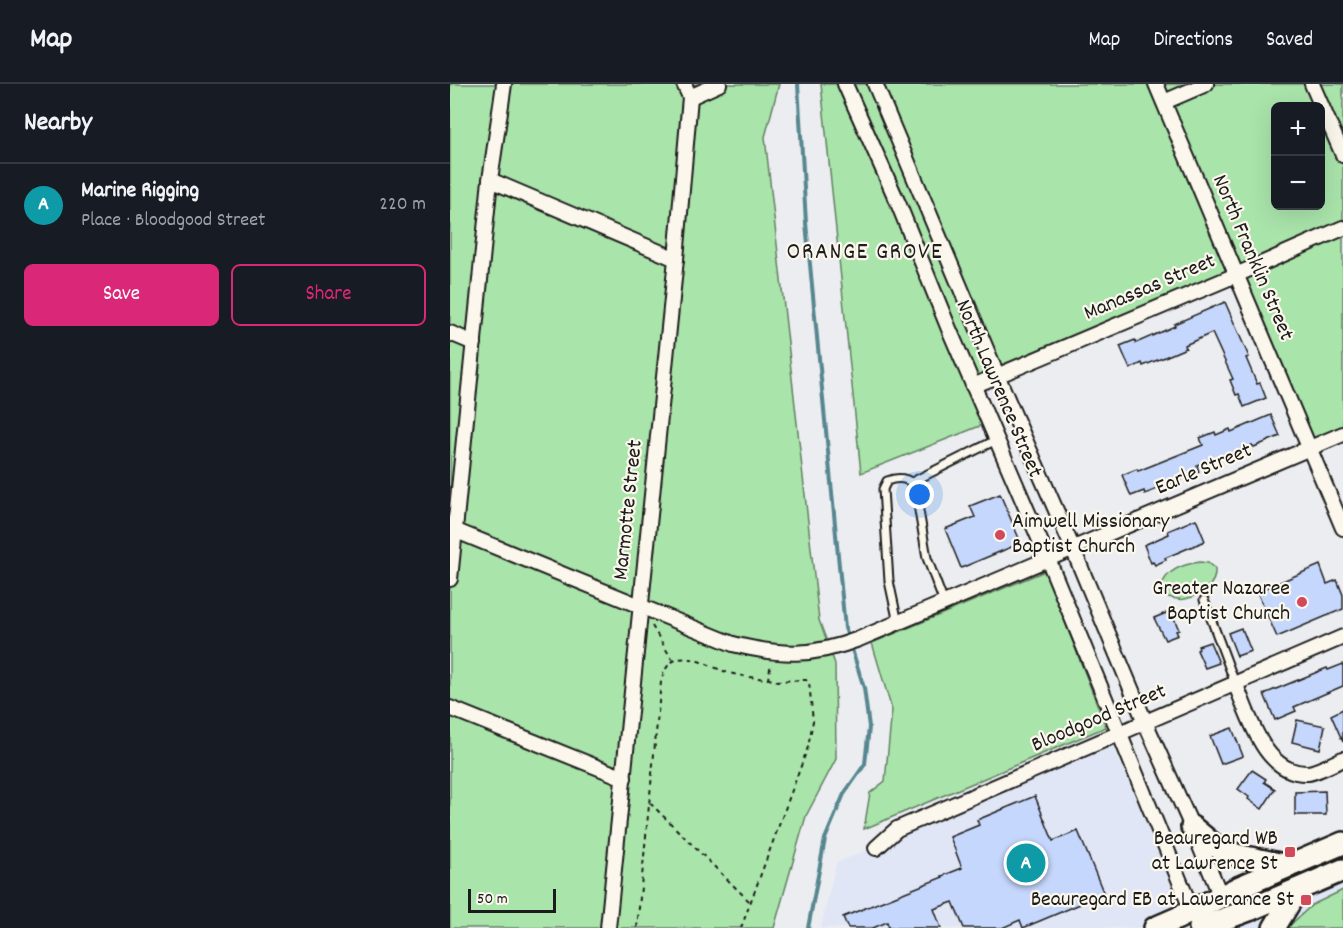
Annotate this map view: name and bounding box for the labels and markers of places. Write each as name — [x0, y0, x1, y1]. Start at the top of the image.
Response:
place label: Aimwell Missionary Baptist Church — [1012, 507, 1170, 563]
marker: Aimwell Missionary Baptist Church — [993, 528, 1007, 542]
place label: Greater Nazaree Baptist Church — [1152, 574, 1290, 630]
marker: Greater Nazaree Baptist Church — [1295, 595, 1309, 609]
place label: Beauregard WB at Lawrence St — [1152, 824, 1278, 880]
pin: A — [1006, 840, 1046, 886]
marker: Beauregard WB at Lawrence St — [1283, 845, 1297, 859]
place label: Beauregard EB at Lawerance St — [1031, 885, 1294, 916]
marker: Beauregard EB at Lawerance St — [1299, 893, 1313, 907]

